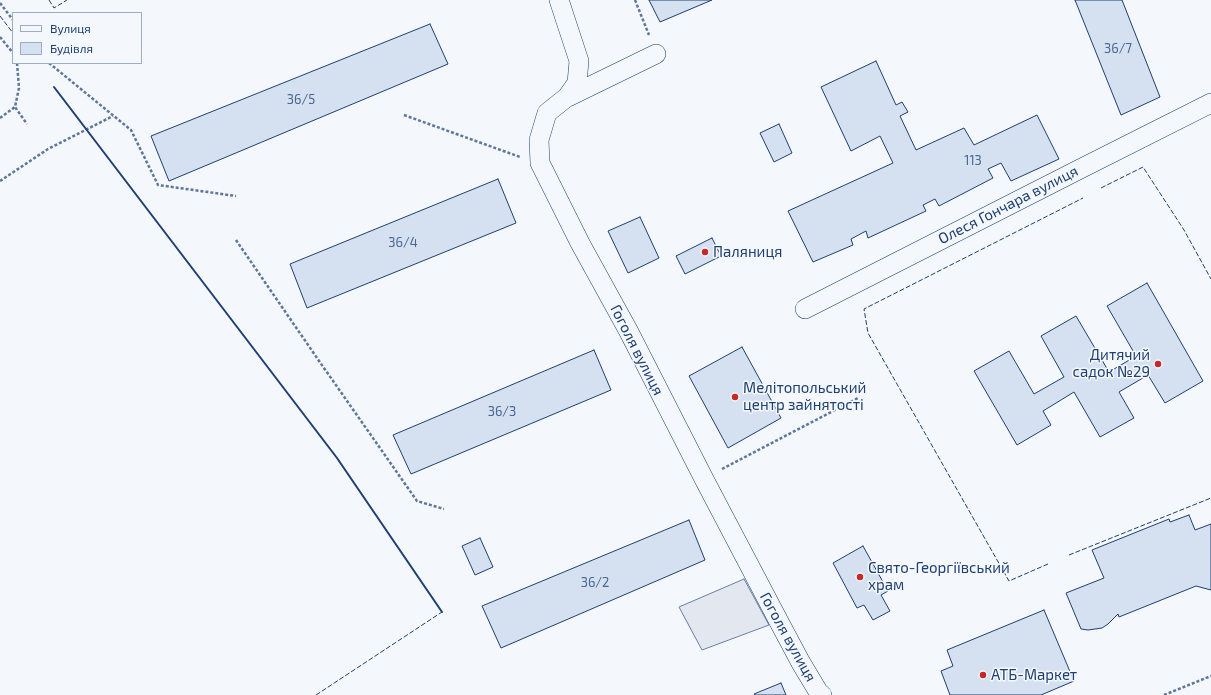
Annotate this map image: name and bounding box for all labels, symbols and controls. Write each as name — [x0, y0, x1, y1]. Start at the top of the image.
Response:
legend — [12, 12, 142, 64]
text: Вулиця — [50, 21, 91, 35]
text: Будівля — [50, 41, 93, 55]
house number: 36/7 — [1104, 41, 1132, 57]
house number: 36/5 — [287, 92, 315, 108]
house number: 113 — [964, 153, 982, 169]
street label: Олеся Гончара вулиця — [935, 162, 1081, 248]
house number: 36/4 — [388, 235, 418, 251]
place label: Паляниця — [713, 243, 782, 261]
marker: Паляниця — [700, 247, 710, 257]
street label: Гоголя вулиця — [606, 302, 668, 398]
place label: Дитячий садок №29 — [1073, 346, 1150, 381]
marker: Дитячий садок №29 — [1153, 359, 1163, 369]
place label: Мелітопольський центр зайнятості — [743, 379, 866, 414]
marker: Мелітопольський центр зайнятості — [730, 392, 740, 402]
house number: 36/3 — [488, 404, 516, 420]
place label: Свято-Георгіївський храм — [868, 559, 1010, 594]
marker: Свято-Георгіївський храм — [855, 572, 865, 582]
house number: 36/2 — [581, 575, 609, 591]
street label: Гоголя вулиця — [756, 589, 820, 685]
place label: АТБ-Маркет — [991, 666, 1077, 684]
marker: АТБ-Маркет — [978, 670, 988, 680]

